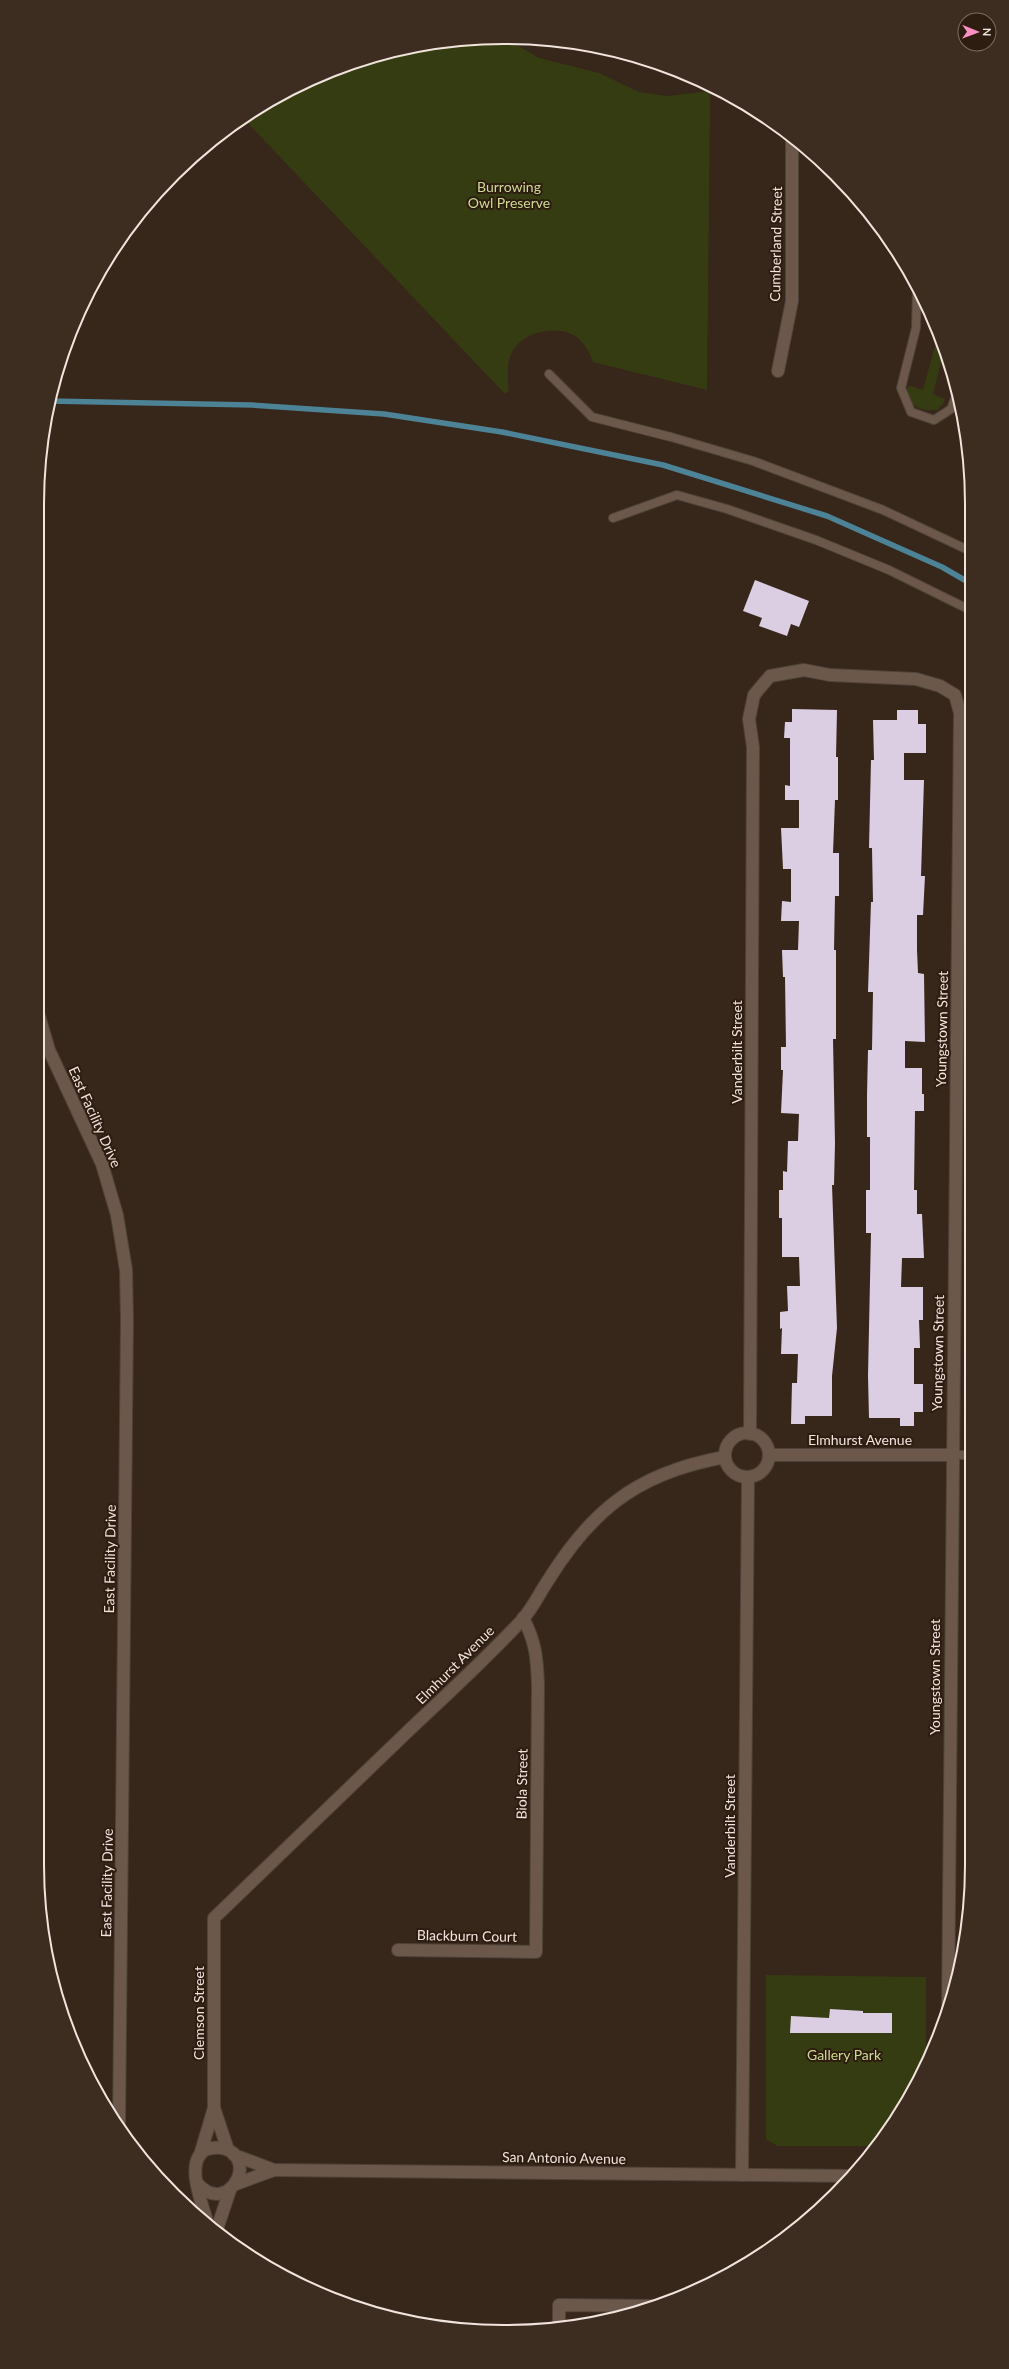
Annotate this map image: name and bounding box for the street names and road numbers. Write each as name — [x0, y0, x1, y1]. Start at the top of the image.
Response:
street label: Cumberland Street — [766, 186, 785, 302]
street label: Youngstown Street — [932, 971, 951, 1087]
street label: Vanderbilt Street — [728, 1000, 745, 1104]
street label: East Facility Drive — [66, 1064, 125, 1170]
street label: Youngstown Street — [928, 1295, 947, 1411]
street label: Elmhurst Avenue — [808, 1431, 912, 1448]
street label: East Facility Drive — [100, 1504, 119, 1614]
street label: Youngstown Street — [926, 1619, 943, 1735]
street label: Elmhurst Avenue — [412, 1622, 497, 1707]
street label: Biola Street — [512, 1748, 531, 1820]
street label: Vanderbilt Street — [721, 1774, 738, 1878]
street label: East Facility Drive — [97, 1828, 116, 1938]
street label: Blackburn Court — [417, 1926, 517, 1945]
street label: Clemson Street — [190, 1966, 207, 2060]
street label: San Antonio Avenue — [502, 2148, 626, 2167]

